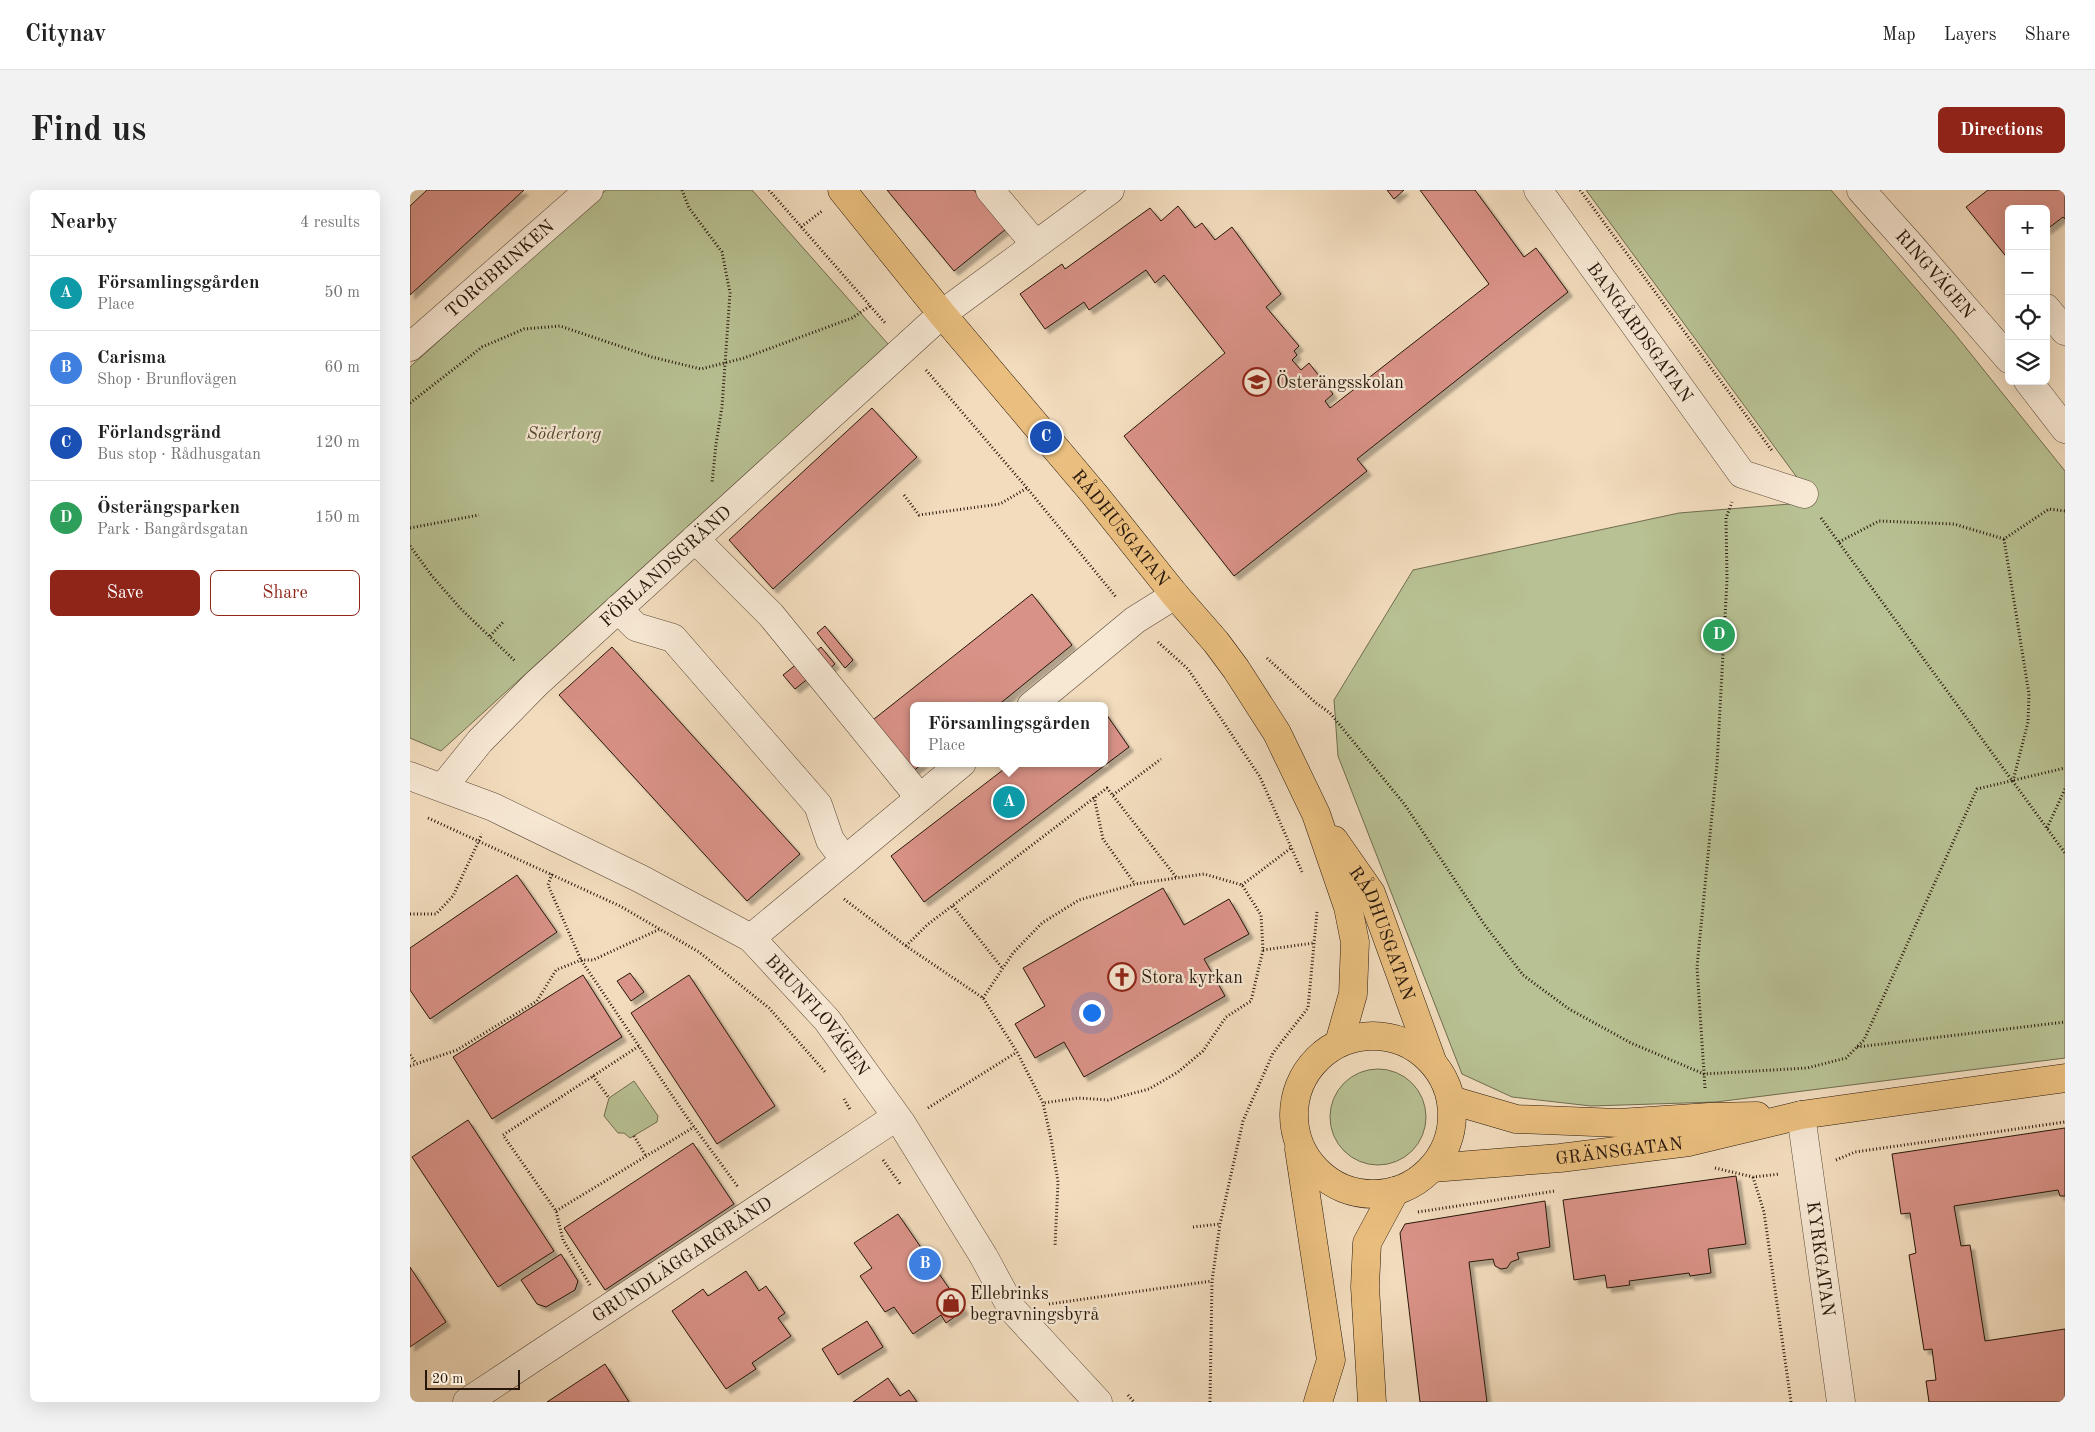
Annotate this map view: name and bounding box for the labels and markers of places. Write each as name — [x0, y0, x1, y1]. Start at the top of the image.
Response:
school or university icon: Österängsskolan — [1242, 367, 1272, 397]
place label: Österängsskolan — [1276, 370, 1404, 392]
pin: C — [1030, 418, 1062, 456]
pin: D — [1703, 616, 1735, 654]
pin: A — [993, 783, 1025, 821]
church icon: Stora kyrkan — [1107, 962, 1137, 992]
place label: Stora kyrkan — [1141, 969, 1243, 987]
pin: B — [909, 1245, 941, 1283]
place label: Ellebrinks begravningsbyrå — [970, 1285, 1099, 1324]
shop icon: Ellebrinks begravningsbyrå — [936, 1288, 966, 1318]

